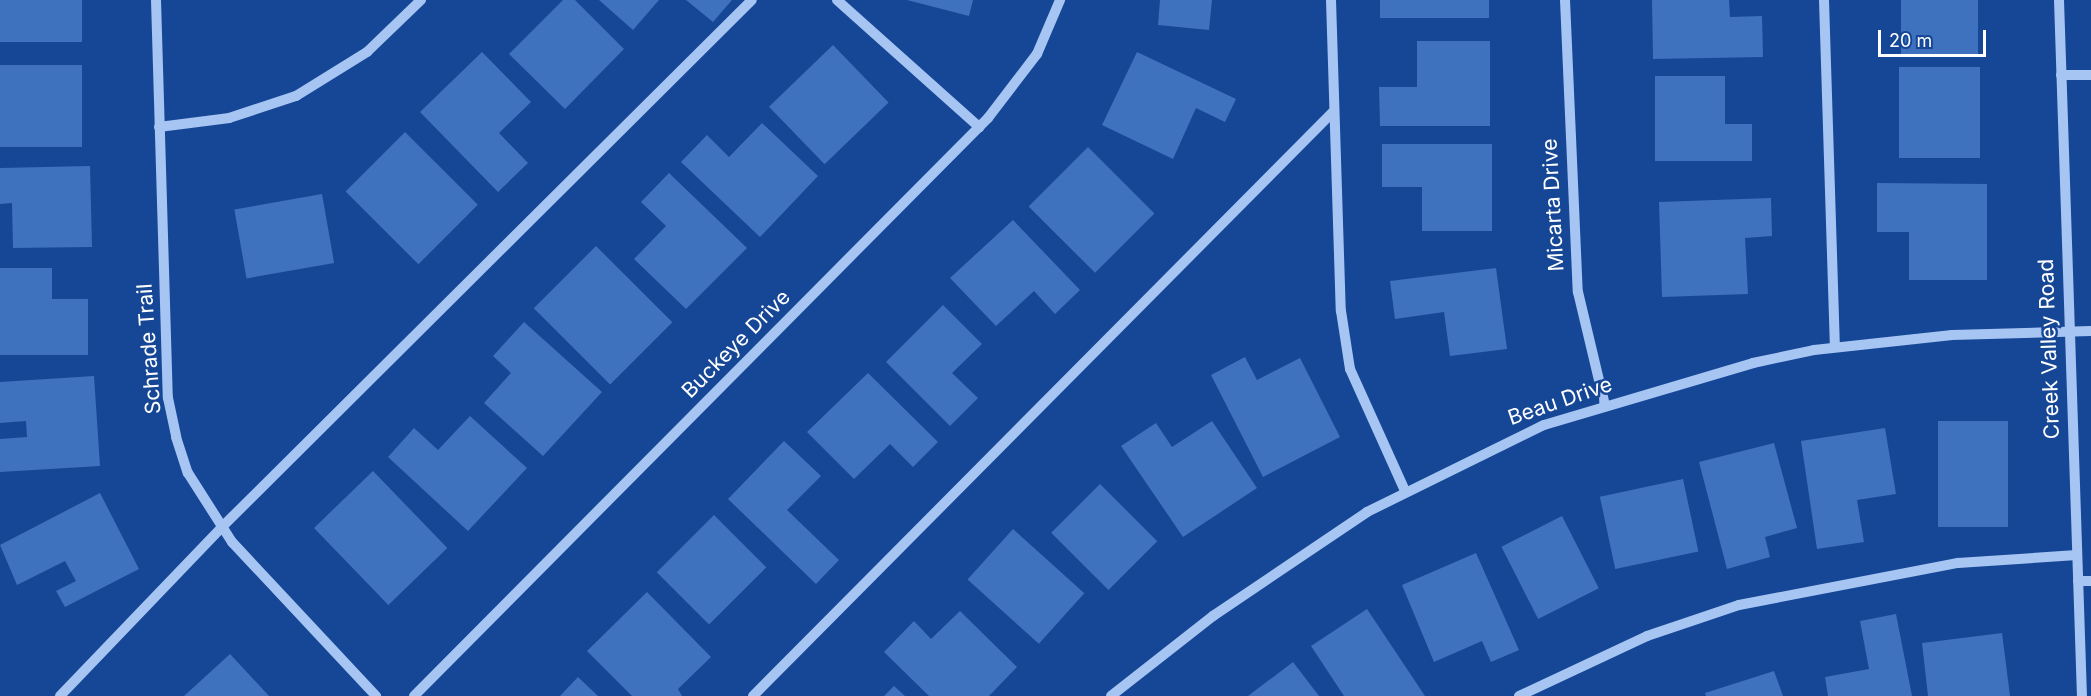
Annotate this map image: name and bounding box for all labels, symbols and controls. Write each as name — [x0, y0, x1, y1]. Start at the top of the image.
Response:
scale bar — [1881, 18, 1989, 56]
text: 20 m — [1889, 30, 1932, 51]
street label: Micarta Drive — [1537, 138, 1569, 272]
street label: Creek Valley Road — [2033, 258, 2065, 440]
street label: Schrade Trail — [132, 283, 166, 415]
street label: Buckeye Drive — [677, 285, 795, 403]
street label: Beau Drive — [1505, 371, 1615, 431]

